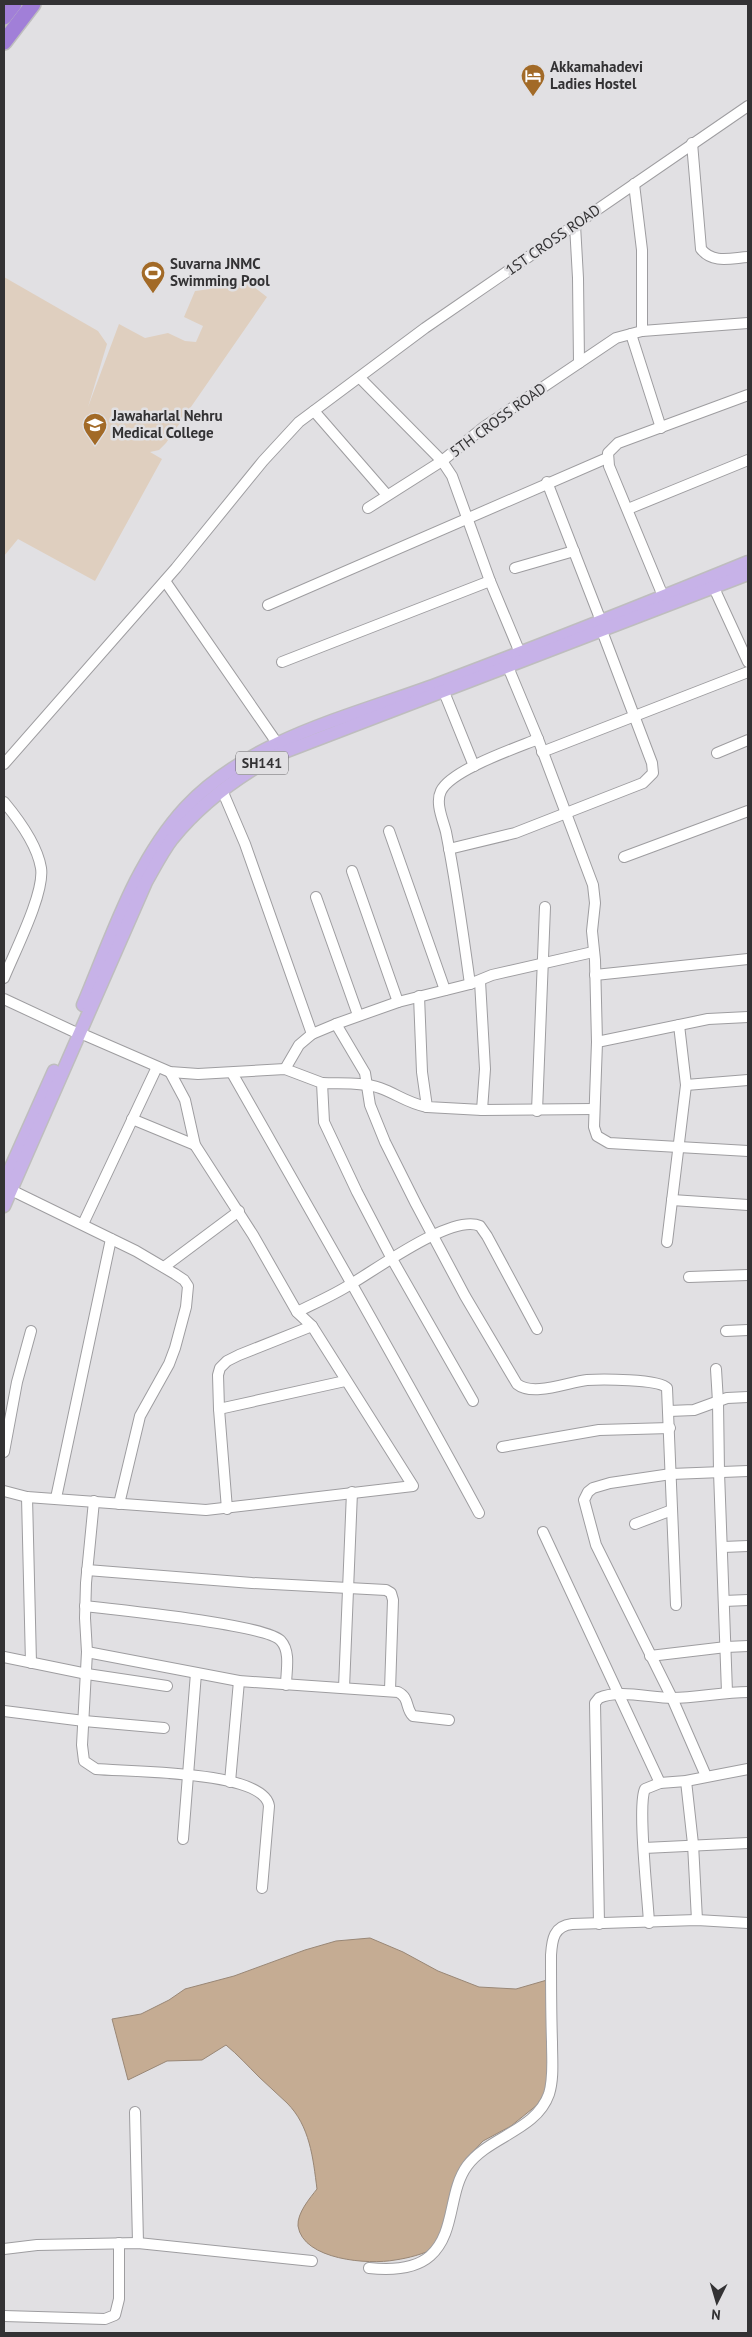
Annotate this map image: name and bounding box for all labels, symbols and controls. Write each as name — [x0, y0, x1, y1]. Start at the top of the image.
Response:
place label: Akkamahadevi Ladies Hostel — [550, 57, 643, 93]
hotel icon: Akkamahadevi Ladies Hostel — [520, 63, 546, 97]
street label: 1ST CROSS ROAD — [502, 200, 604, 279]
place label: Suvarna JNMC Swimming Pool — [170, 254, 270, 290]
sports icon: Suvarna JNMC Swimming Pool — [140, 260, 166, 294]
street label: 5TH CROSS ROAD — [446, 378, 550, 461]
place label: Jawaharlal Nehru Medical College — [111, 406, 223, 442]
school or university icon: Jawaharlal Nehru Medical College — [82, 412, 108, 446]
road number: SH141 — [236, 751, 288, 774]
north arrow — [692, 2277, 742, 2327]
text: N — [710, 2306, 721, 2324]

